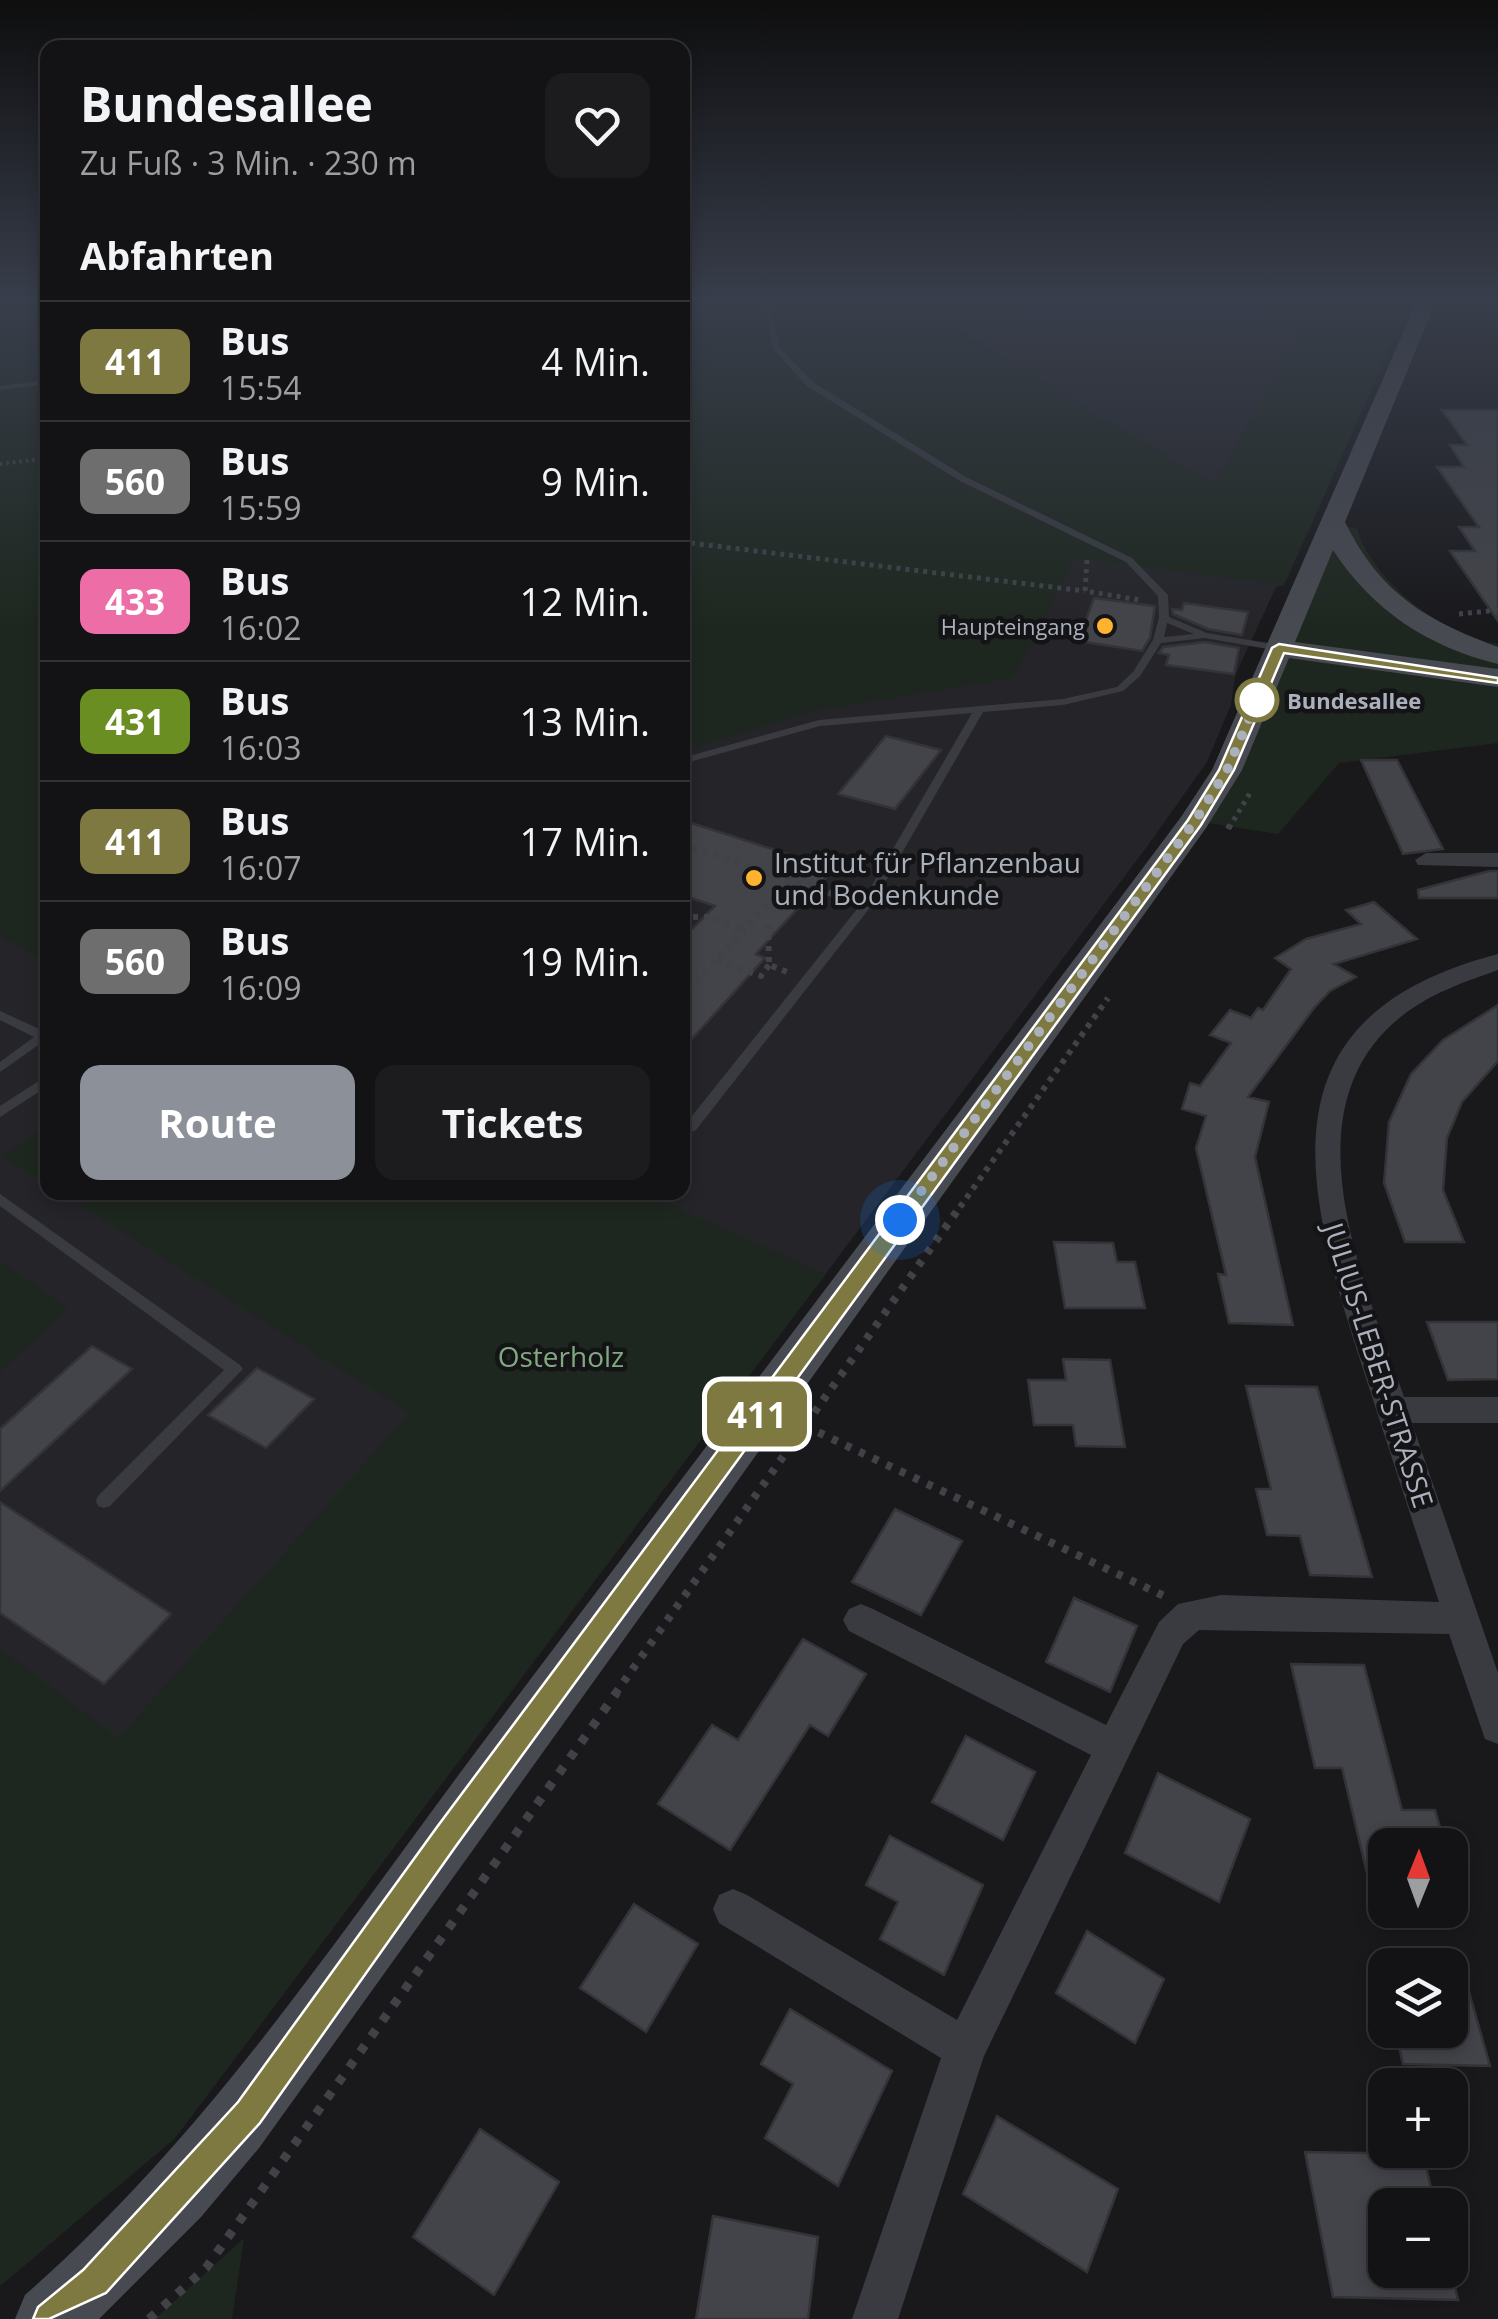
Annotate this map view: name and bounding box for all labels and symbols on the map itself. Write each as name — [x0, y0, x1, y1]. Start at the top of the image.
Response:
place label: Haupteingang — [941, 611, 1085, 641]
marker: Haupteingang — [1094, 615, 1116, 637]
marker: Bundesallee — [1236, 679, 1278, 721]
place label: Bundesallee — [1287, 685, 1421, 715]
place label: Institut für Pflanzenbau und Bodenkunde — [774, 843, 1081, 913]
marker: Institut für Pflanzenbau und Bodenkunde — [743, 867, 765, 889]
your location — [875, 1195, 925, 1245]
street label: JULIUS-LEBER-STRASSE — [1314, 1215, 1443, 1512]
park label: Osterholz — [498, 1337, 624, 1375]
line badge: 411 — [700, 1382, 814, 1446]
north arrow — [1368, 1828, 1468, 1928]

